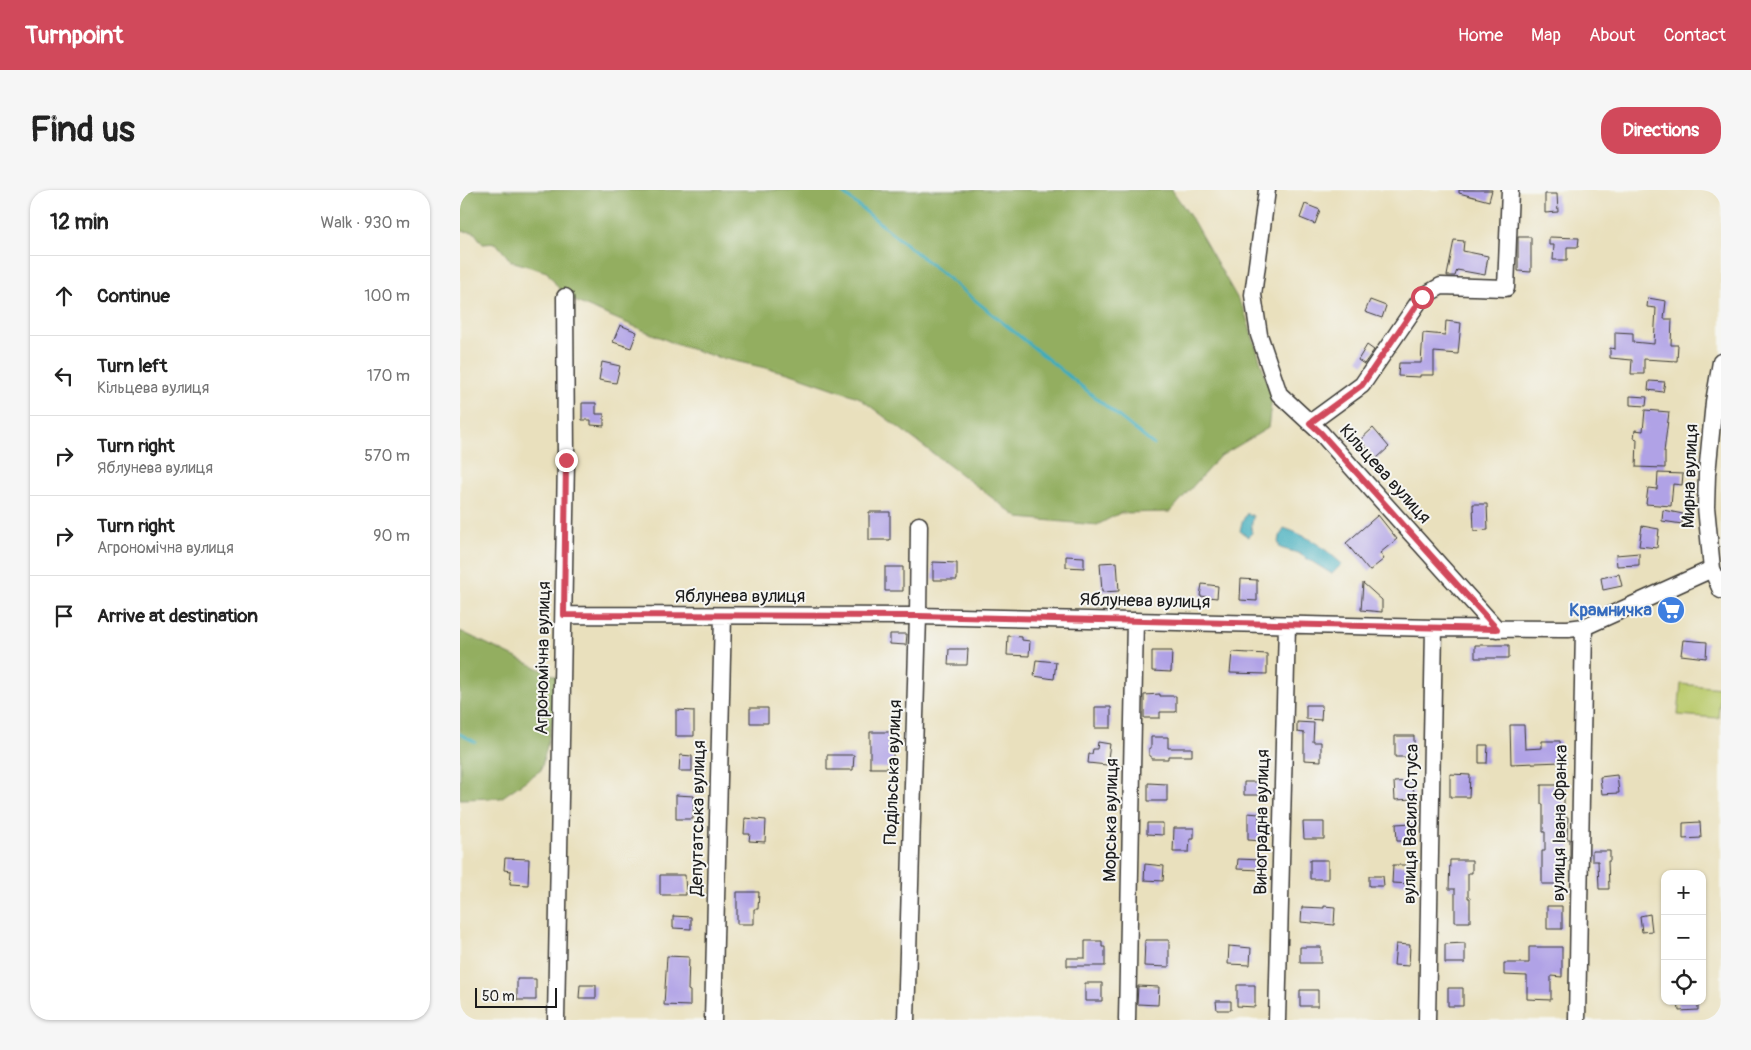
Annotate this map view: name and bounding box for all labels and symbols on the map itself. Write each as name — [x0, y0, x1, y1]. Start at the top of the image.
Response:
route start — [1411, 286, 1434, 309]
street label: Кільцева вулиця — [1334, 419, 1436, 529]
street label: Мирна вулиця — [1677, 423, 1703, 529]
route end — [555, 449, 578, 472]
street label: Агрономічна вулиця — [530, 581, 556, 735]
street label: Яблунева вулиця — [675, 585, 805, 608]
street label: Яблунева вулиця — [1079, 588, 1211, 614]
supermarket icon: Крамничка — [1656, 595, 1686, 625]
place label: Крамничка — [1569, 599, 1653, 622]
street label: Подільська вулиця — [879, 699, 907, 845]
street label: Депутатська вулиця — [685, 740, 711, 897]
street label: вулиця Василя Стуса — [1398, 744, 1424, 904]
street label: вулиця Івана Франка — [1547, 744, 1573, 902]
street label: Виноградна вулиця — [1249, 749, 1275, 895]
street label: Морська вулиця — [1098, 758, 1124, 882]
scale bar — [475, 985, 558, 1008]

